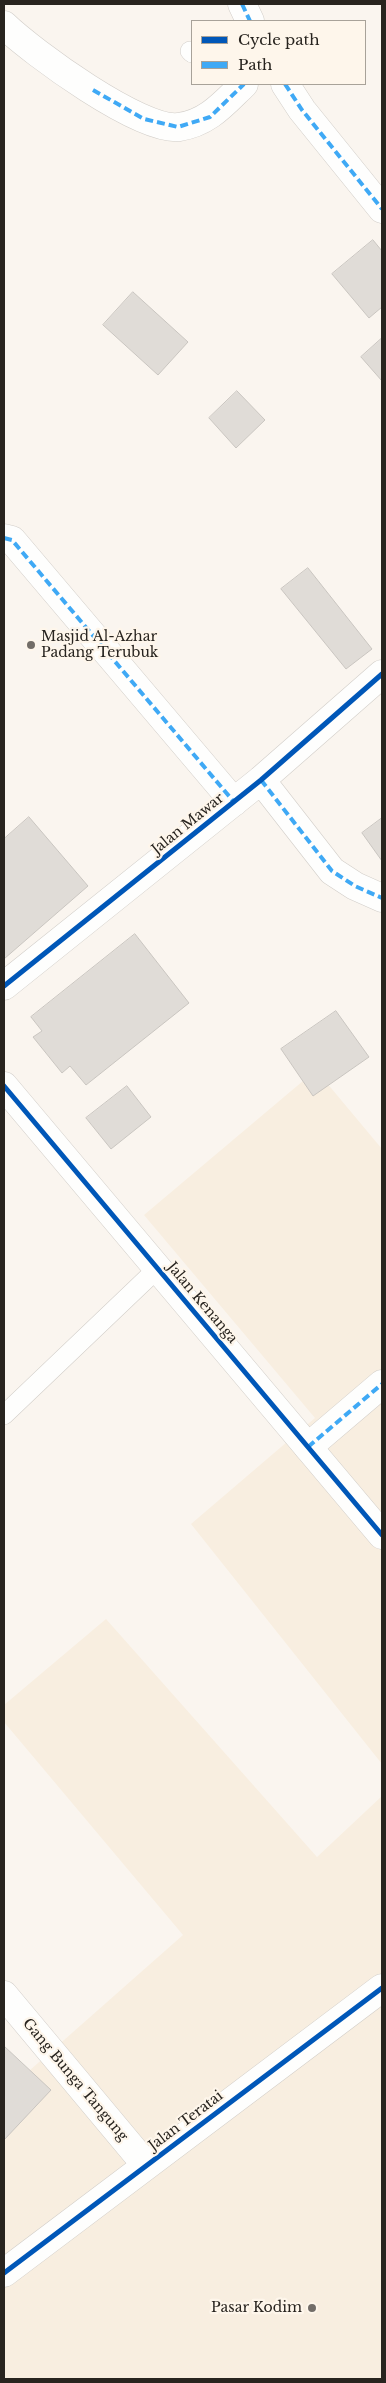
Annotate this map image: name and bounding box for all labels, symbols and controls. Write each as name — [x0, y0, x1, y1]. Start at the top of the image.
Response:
legend — [191, 20, 366, 85]
text: Cycle path — [238, 30, 320, 49]
text: Path — [238, 55, 272, 74]
place label: Masjid Al-Azhar Padang Terubuk — [41, 629, 158, 662]
marker: Masjid Al-Azhar Padang Terubuk — [25, 639, 37, 651]
street label: Jalan Mawar — [149, 790, 227, 858]
street label: Jalan Kenanga — [163, 1259, 241, 1347]
street label: Gang Bunga Tangung — [19, 2015, 131, 2145]
street label: Jalan Teratai — [145, 2088, 227, 2154]
place label: Pasar Kodim — [211, 2300, 302, 2316]
marker: Pasar Kodim — [306, 2302, 318, 2314]

